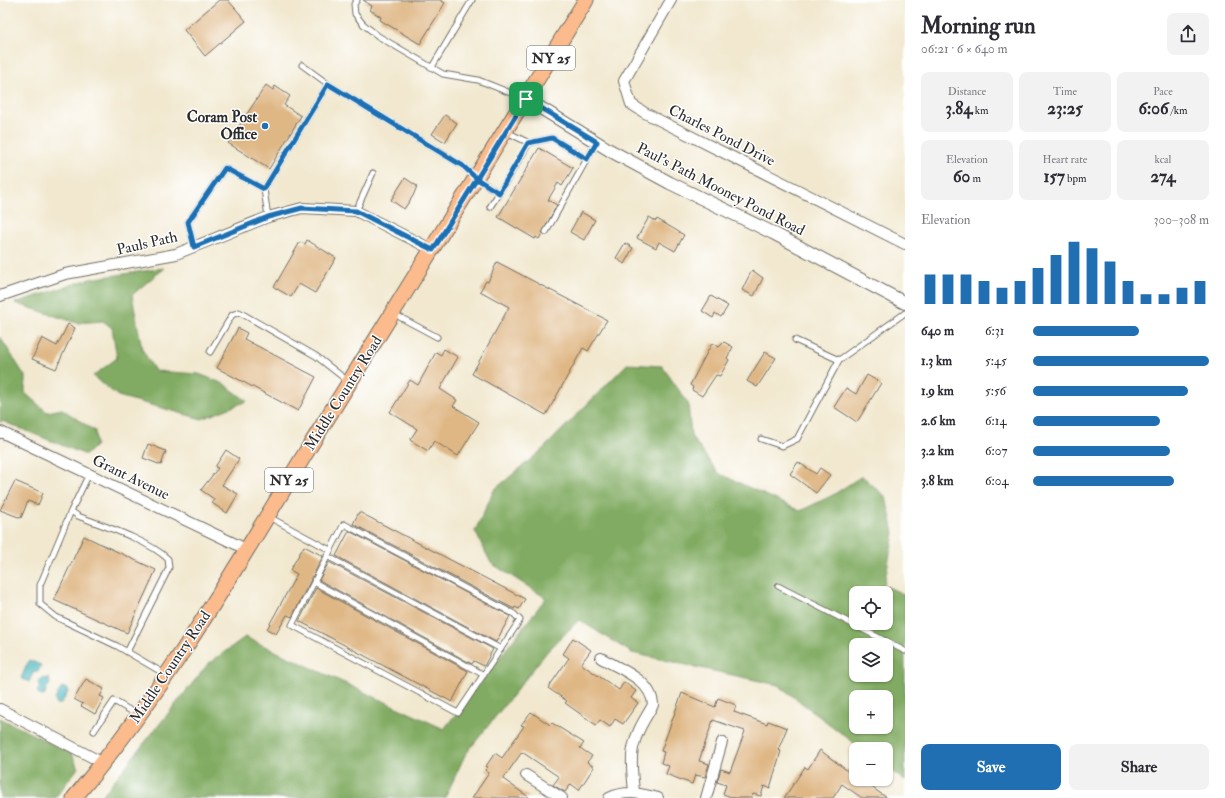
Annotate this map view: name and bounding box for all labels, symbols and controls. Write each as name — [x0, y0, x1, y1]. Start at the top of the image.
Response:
text: Morning run — [921, 12, 1036, 40]
button: share — [1167, 13, 1209, 55]
text: 06:21 · 6 × 640 m — [921, 41, 1007, 57]
road number: NY 25 — [527, 46, 575, 70]
pin — [509, 82, 543, 116]
text: Distance — [948, 85, 986, 98]
text: Time — [1053, 85, 1077, 98]
text: Pace — [1153, 85, 1173, 98]
icon: arrive — [515, 88, 537, 110]
text: 3.84 — [945, 98, 972, 119]
text: 23:25 — [1047, 98, 1083, 119]
text: 6:06 — [1138, 98, 1169, 119]
street label: Charles Pond Drive — [665, 100, 778, 170]
text: km — [972, 104, 989, 117]
text: /km — [1169, 104, 1188, 117]
place label: Coram Post Office — [187, 108, 258, 144]
marker: Coram Post Office — [260, 121, 270, 131]
street label: Paul's Path Mooney Pond Road — [634, 139, 809, 240]
text: Elevation — [946, 153, 988, 166]
text: Heart rate — [1043, 153, 1087, 166]
text: kcal — [1155, 153, 1171, 166]
text: 60 — [953, 166, 970, 187]
text: 157 — [1043, 166, 1065, 187]
text: 274 — [1150, 166, 1176, 187]
text: m — [970, 172, 981, 185]
text: bpm — [1065, 172, 1087, 185]
text: Elevation — [921, 212, 971, 228]
text: 300–308 m — [1154, 212, 1209, 228]
street label: Pauls Path — [115, 227, 179, 260]
text: 640 m — [921, 323, 954, 339]
text: 6:31 — [985, 323, 1004, 339]
street label: Middle Country Road — [301, 332, 387, 454]
text: 1.3 km — [921, 353, 952, 369]
text: 5:45 — [985, 353, 1007, 369]
text: 1.9 km — [921, 383, 954, 399]
text: 5:56 — [985, 383, 1006, 399]
text: 2.6 km — [921, 413, 956, 429]
text: 6:14 — [985, 413, 1006, 429]
text: 3.2 km — [921, 443, 954, 459]
text: 6:07 — [985, 443, 1007, 459]
street label: Grant Avenue — [89, 451, 172, 504]
road number: NY 25 — [265, 468, 313, 492]
text: 3.8 km — [921, 473, 954, 489]
text: 6:04 — [985, 473, 1008, 489]
map controls — [849, 586, 893, 786]
button: locate — [849, 586, 893, 630]
street label: Middle Country Road — [126, 607, 215, 727]
button: layers — [849, 638, 893, 682]
button: + — [849, 690, 893, 734]
button: − — [849, 742, 893, 786]
button: Save — [921, 744, 1061, 790]
button: Share — [1069, 744, 1209, 790]

